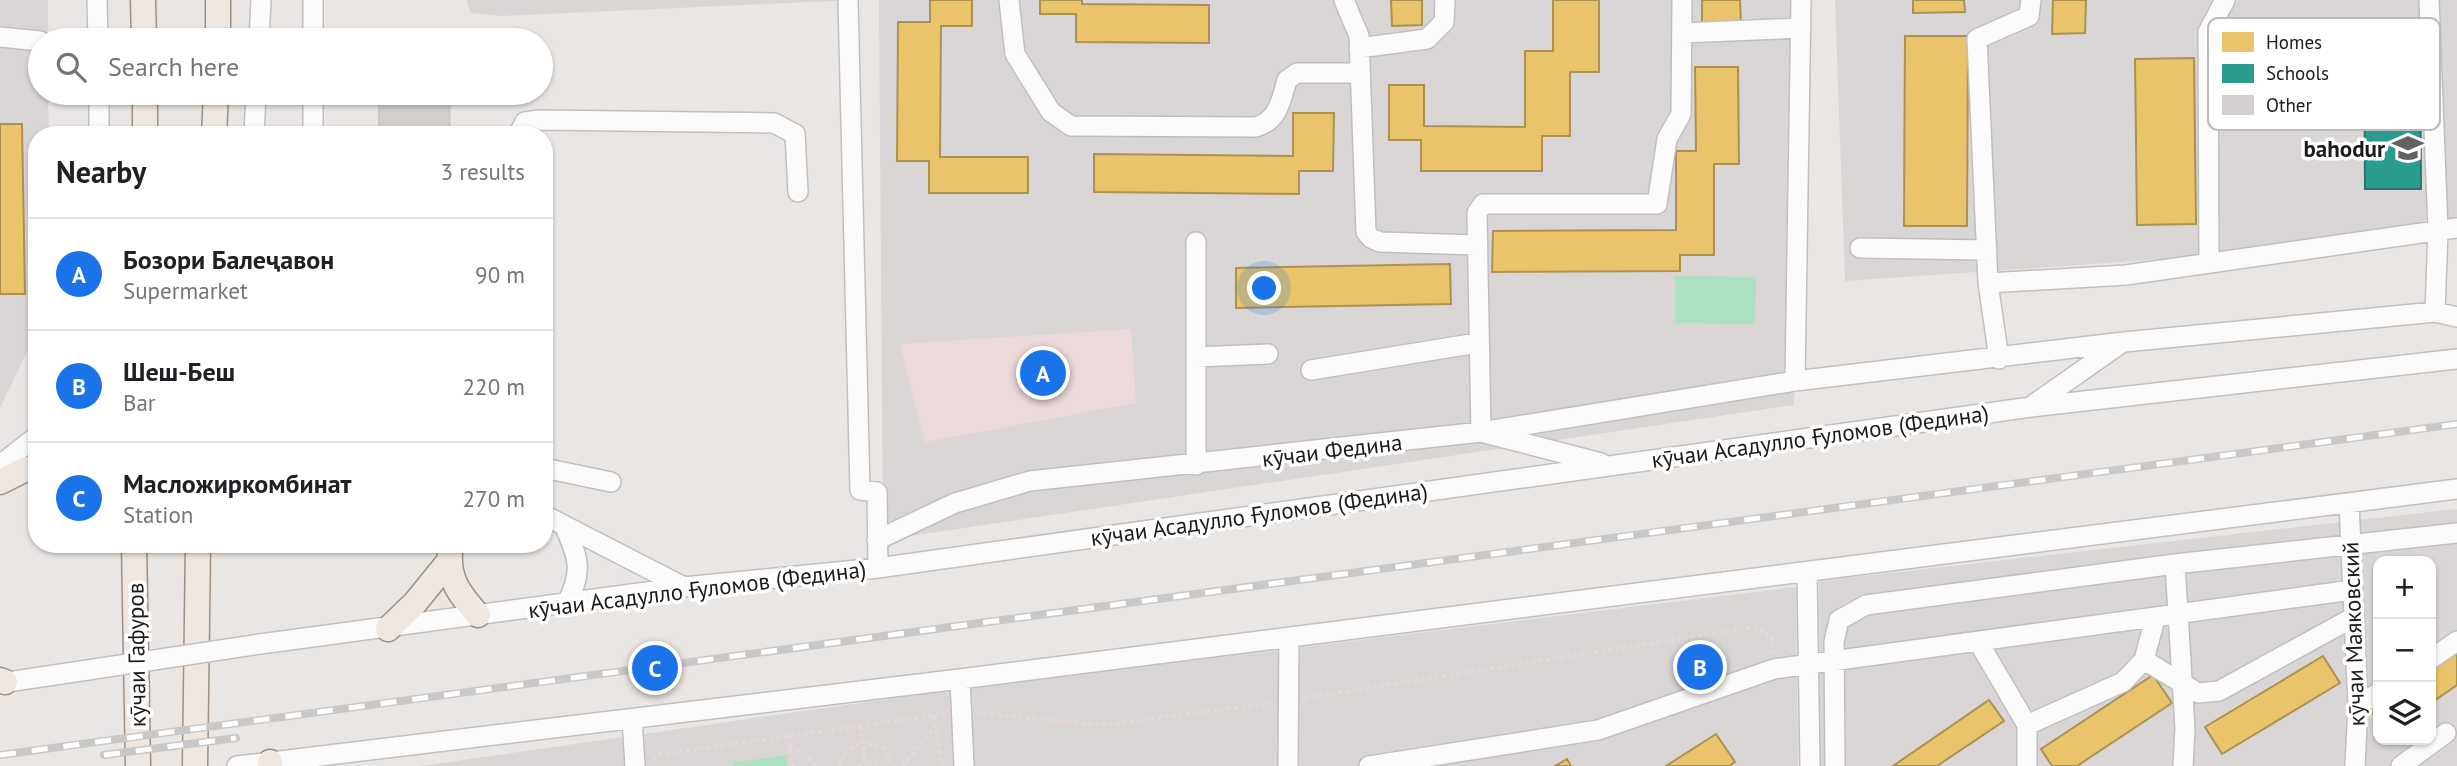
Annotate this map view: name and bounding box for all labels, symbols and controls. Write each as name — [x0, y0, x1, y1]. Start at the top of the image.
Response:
legend — [2208, 18, 2440, 130]
search box — [28, 28, 553, 105]
text: Homes — [2266, 30, 2322, 54]
icon: search — [52, 48, 90, 86]
text: Search here — [108, 50, 239, 83]
text: Schools — [2266, 61, 2329, 85]
text: Other — [2266, 93, 2312, 117]
school or university icon: bahodur — [2391, 131, 2425, 165]
place label: bahodur — [2304, 134, 2386, 163]
text: Nearby — [56, 152, 146, 191]
text: 3 results — [441, 157, 525, 186]
text: Бозори Балеҷавон — [123, 243, 334, 276]
text: A — [72, 260, 86, 289]
text: 90 m — [475, 260, 525, 289]
your location — [1247, 271, 1281, 305]
text: Supermarket — [123, 276, 248, 305]
pin: A — [1020, 347, 1066, 399]
text: Шеш-Беш — [123, 355, 235, 388]
text: B — [72, 372, 86, 401]
text: 220 m — [463, 372, 525, 401]
text: Bar — [123, 388, 156, 417]
street label: кӯчаи Асадулло Ғуломов (Федина) — [1650, 398, 1990, 474]
street label: кӯчаи Федина — [1260, 427, 1404, 473]
text: Масложиркомбинат — [123, 467, 351, 500]
street label: кӯчаи Асадулло Ғуломов (Федина) — [1089, 476, 1429, 552]
text: C — [73, 484, 85, 513]
text: 270 m — [463, 484, 525, 513]
text: Station — [123, 500, 193, 529]
street label: кӯчаи Маяковский — [2335, 541, 2371, 727]
street label: кӯчаи Асадулло Ғуломов (Федина) — [526, 554, 868, 624]
map controls — [2373, 556, 2436, 745]
button: + — [2373, 556, 2436, 619]
street label: кӯчаи Гафуров — [120, 583, 152, 727]
button: − — [2373, 619, 2436, 682]
pin: B — [1677, 641, 1723, 693]
pin: C — [632, 642, 678, 694]
button: layers — [2373, 682, 2436, 745]

